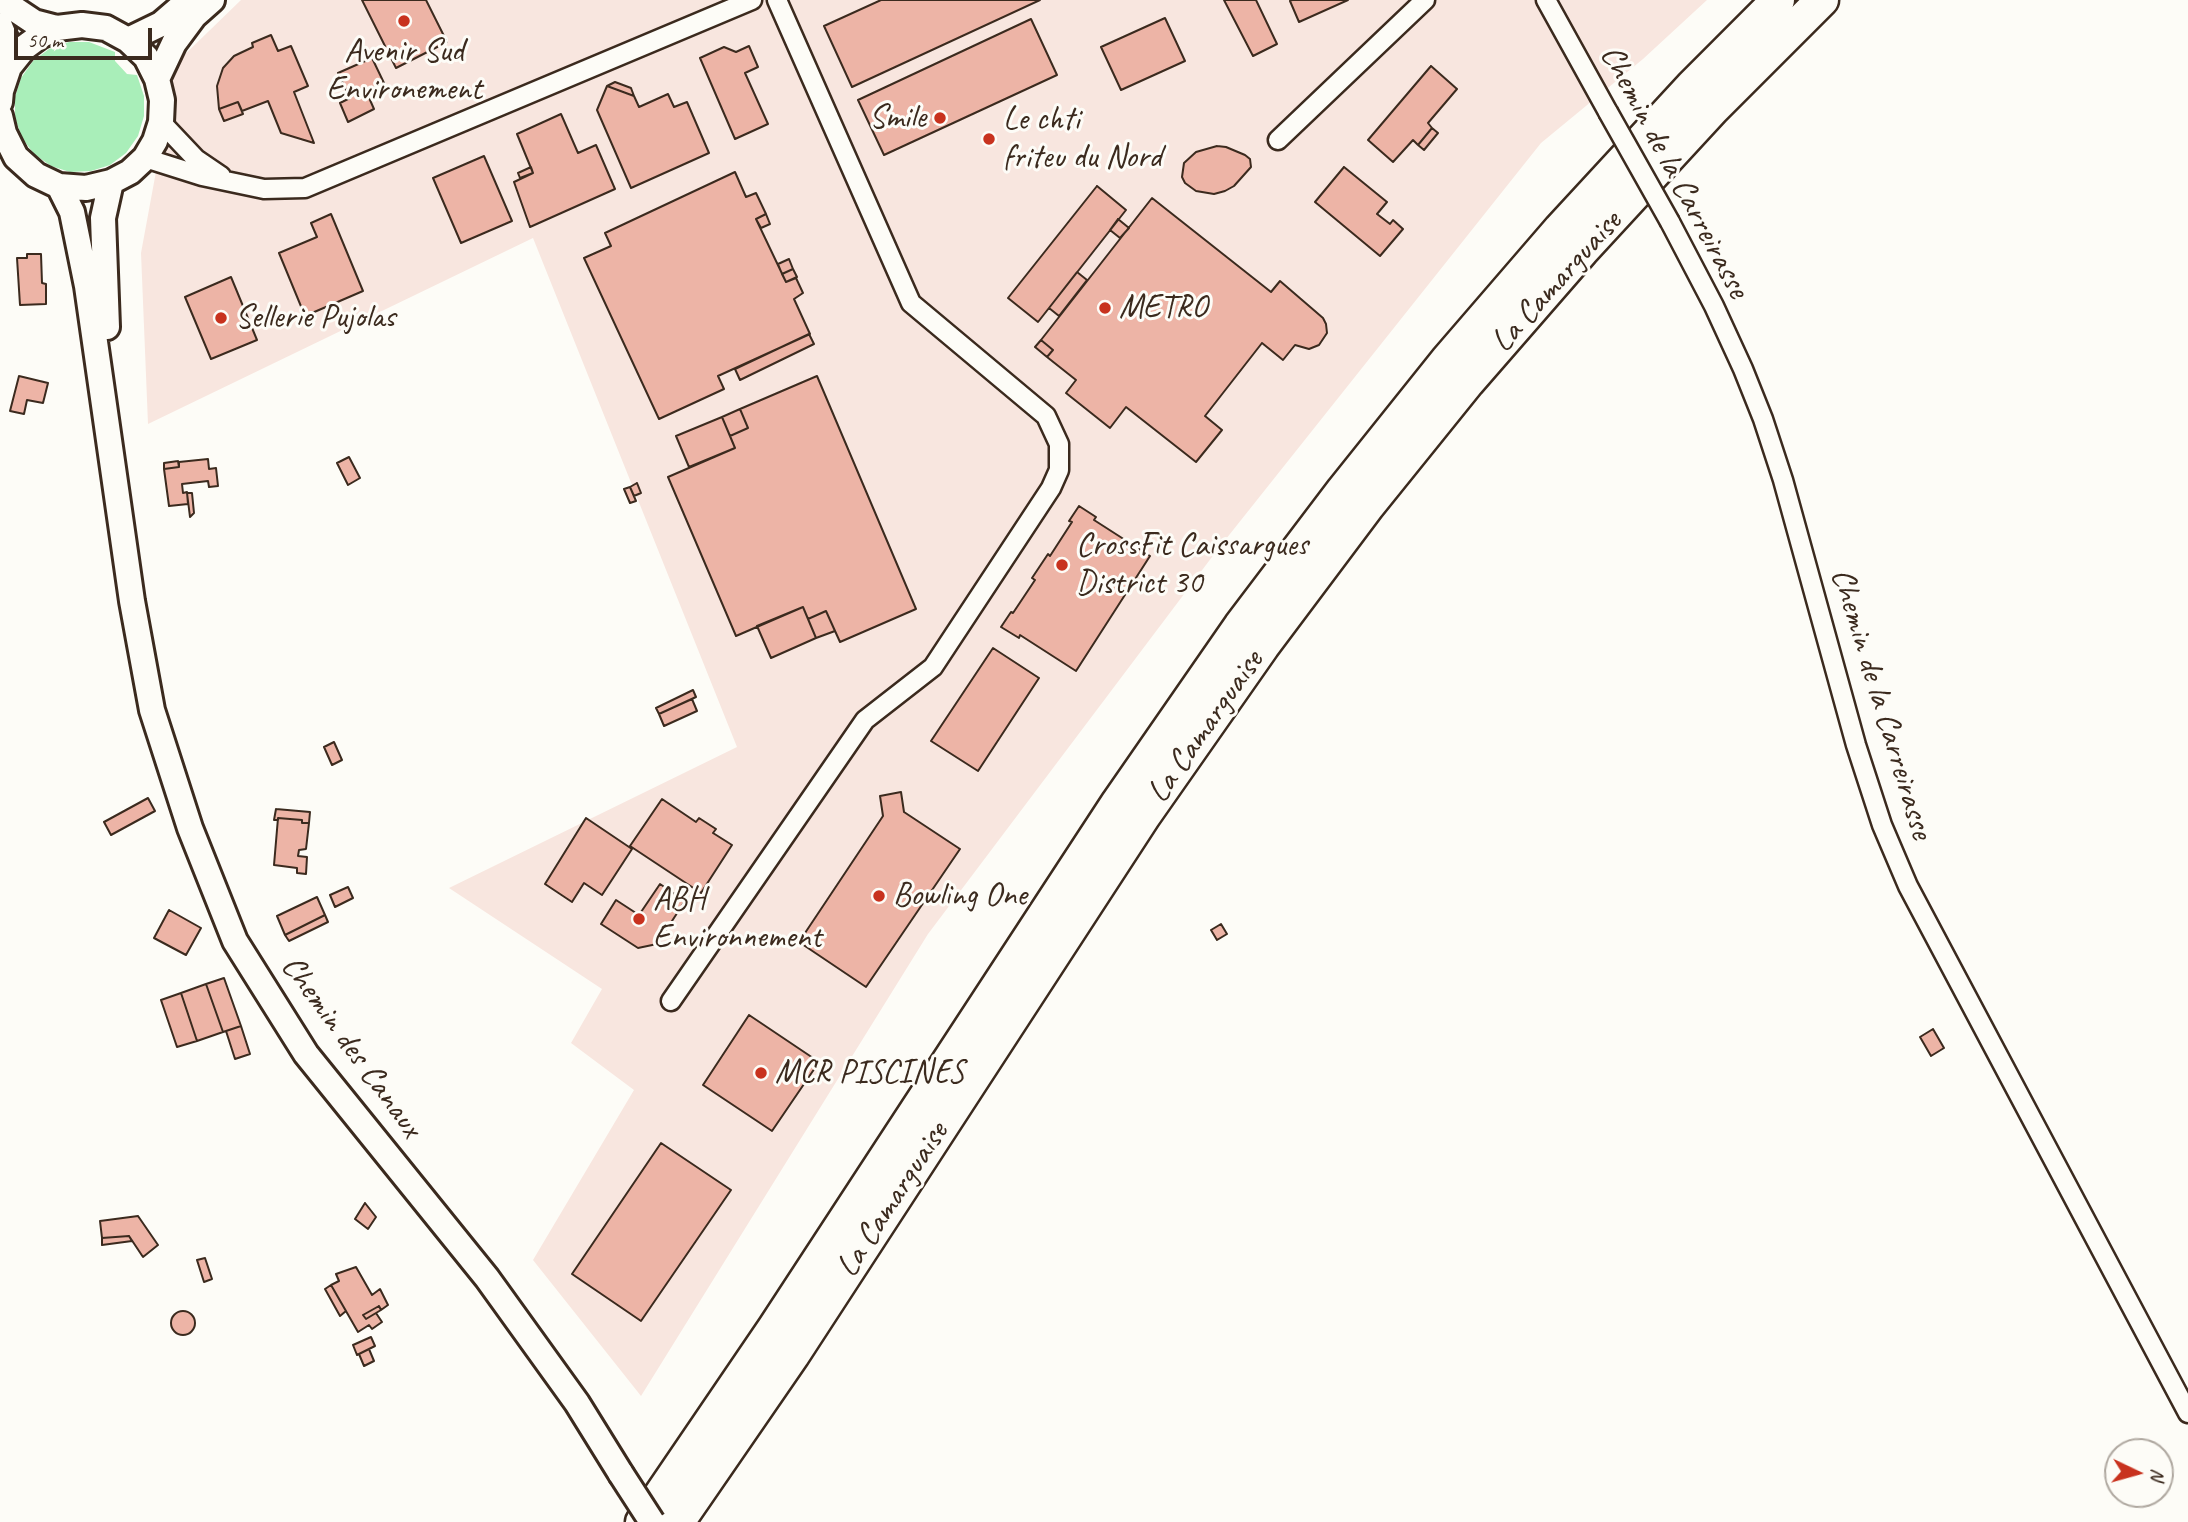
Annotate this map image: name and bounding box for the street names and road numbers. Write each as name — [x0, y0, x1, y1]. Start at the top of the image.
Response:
street label: Chemin de la Carreirasse — [1591, 39, 1757, 305]
street label: La Camarguaise — [1483, 203, 1631, 361]
street label: Chemin de la Carreirasse — [1821, 564, 1941, 844]
street label: La Camarguaise — [1139, 643, 1273, 811]
street label: Chemin des Canaux — [272, 948, 430, 1146]
street label: La Camarguaise — [828, 1115, 958, 1285]

